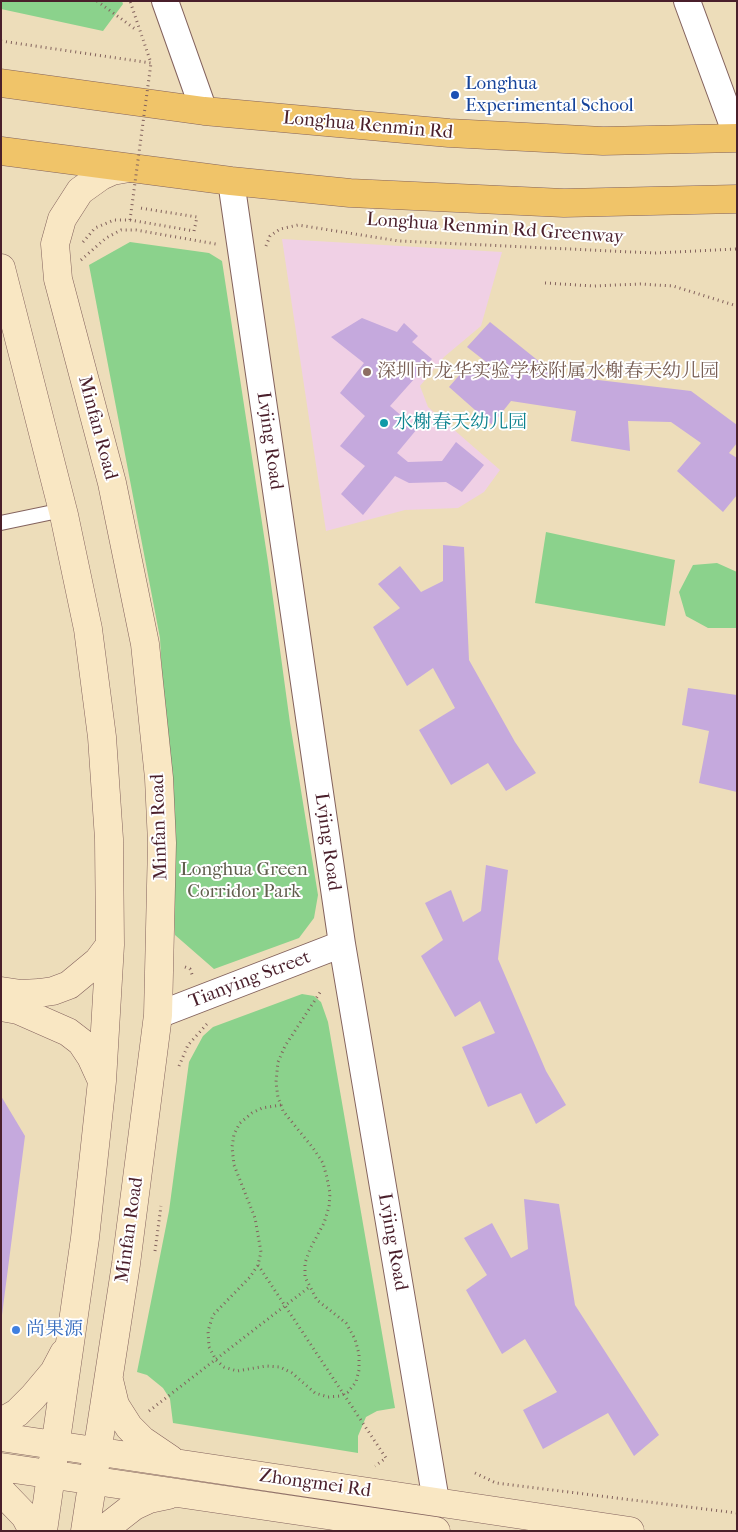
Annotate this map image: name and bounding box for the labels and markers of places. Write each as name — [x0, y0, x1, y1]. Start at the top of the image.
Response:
place label: Longhua Experimental School — [465, 73, 634, 117]
marker: Longhua Experimental School — [449, 89, 461, 101]
place label: 深圳市龙华实验学校附属水榭春天幼儿园 — [377, 361, 719, 383]
marker: 深圳市龙华实验学校附属水榭春天幼儿园 — [361, 366, 373, 378]
place label: 水榭春天幼儿园 — [394, 412, 527, 434]
marker: 水榭春天幼儿园 — [378, 417, 390, 429]
place label: 尚果源 — [26, 1319, 83, 1341]
marker: 尚果源 — [10, 1324, 22, 1336]

